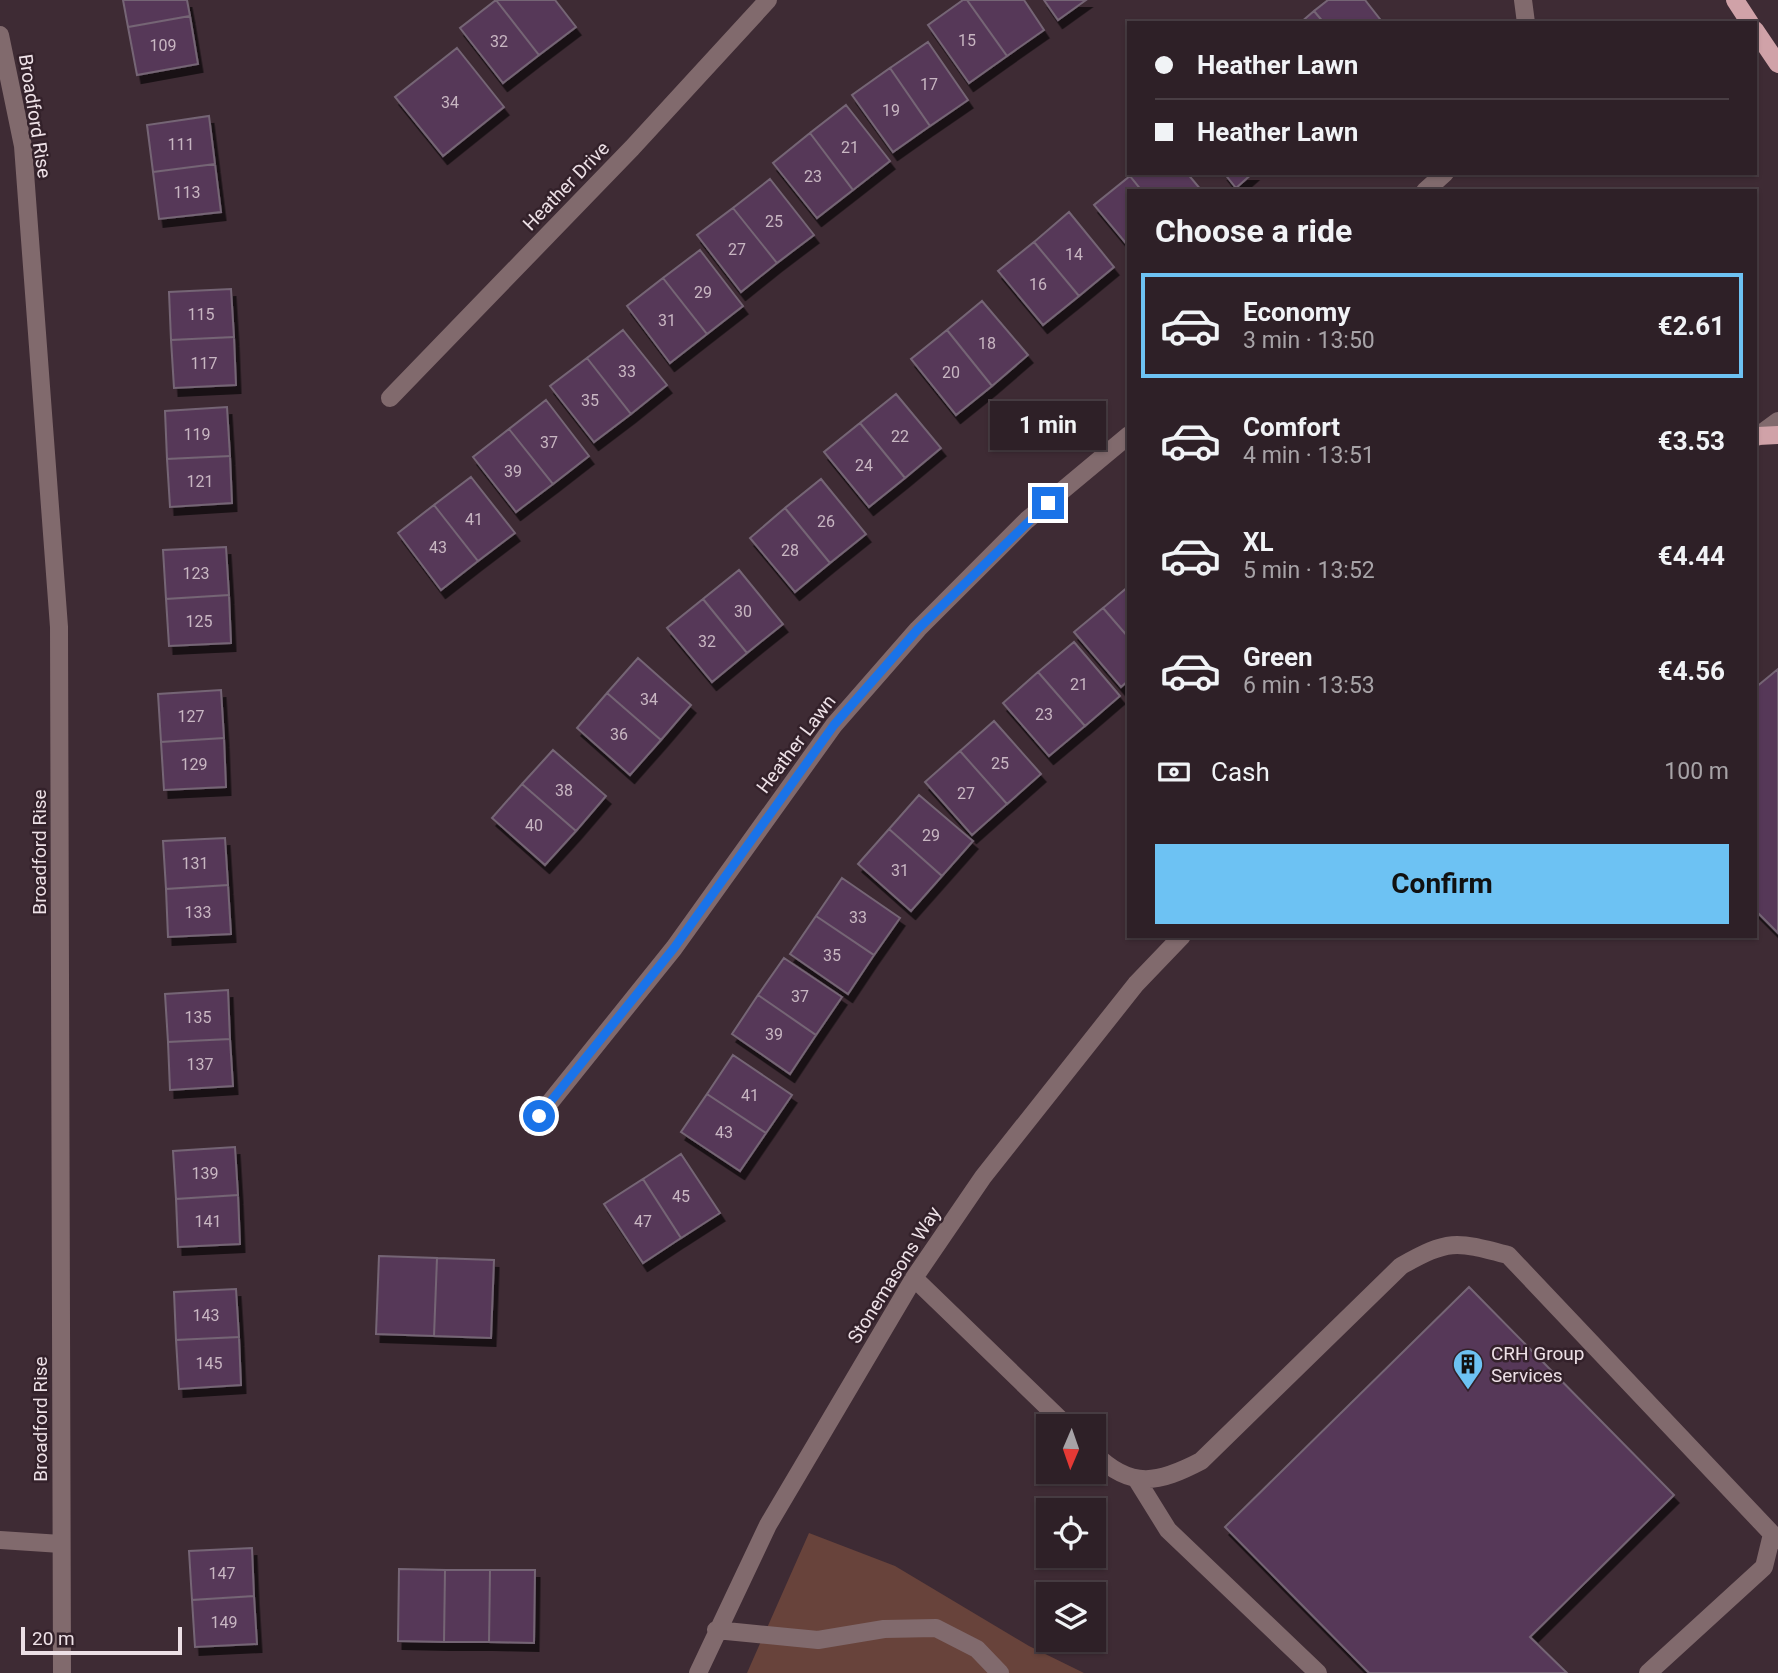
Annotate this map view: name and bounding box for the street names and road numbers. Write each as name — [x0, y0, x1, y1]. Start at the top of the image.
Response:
street label: Broadford Rise — [14, 52, 56, 180]
street label: Heather Drive — [518, 137, 614, 235]
street label: Heather Lawn — [752, 690, 840, 798]
street label: Broadford Rise — [28, 789, 51, 915]
street label: Stonemasons Way — [843, 1202, 945, 1348]
street label: Broadford Rise — [29, 1356, 52, 1482]

